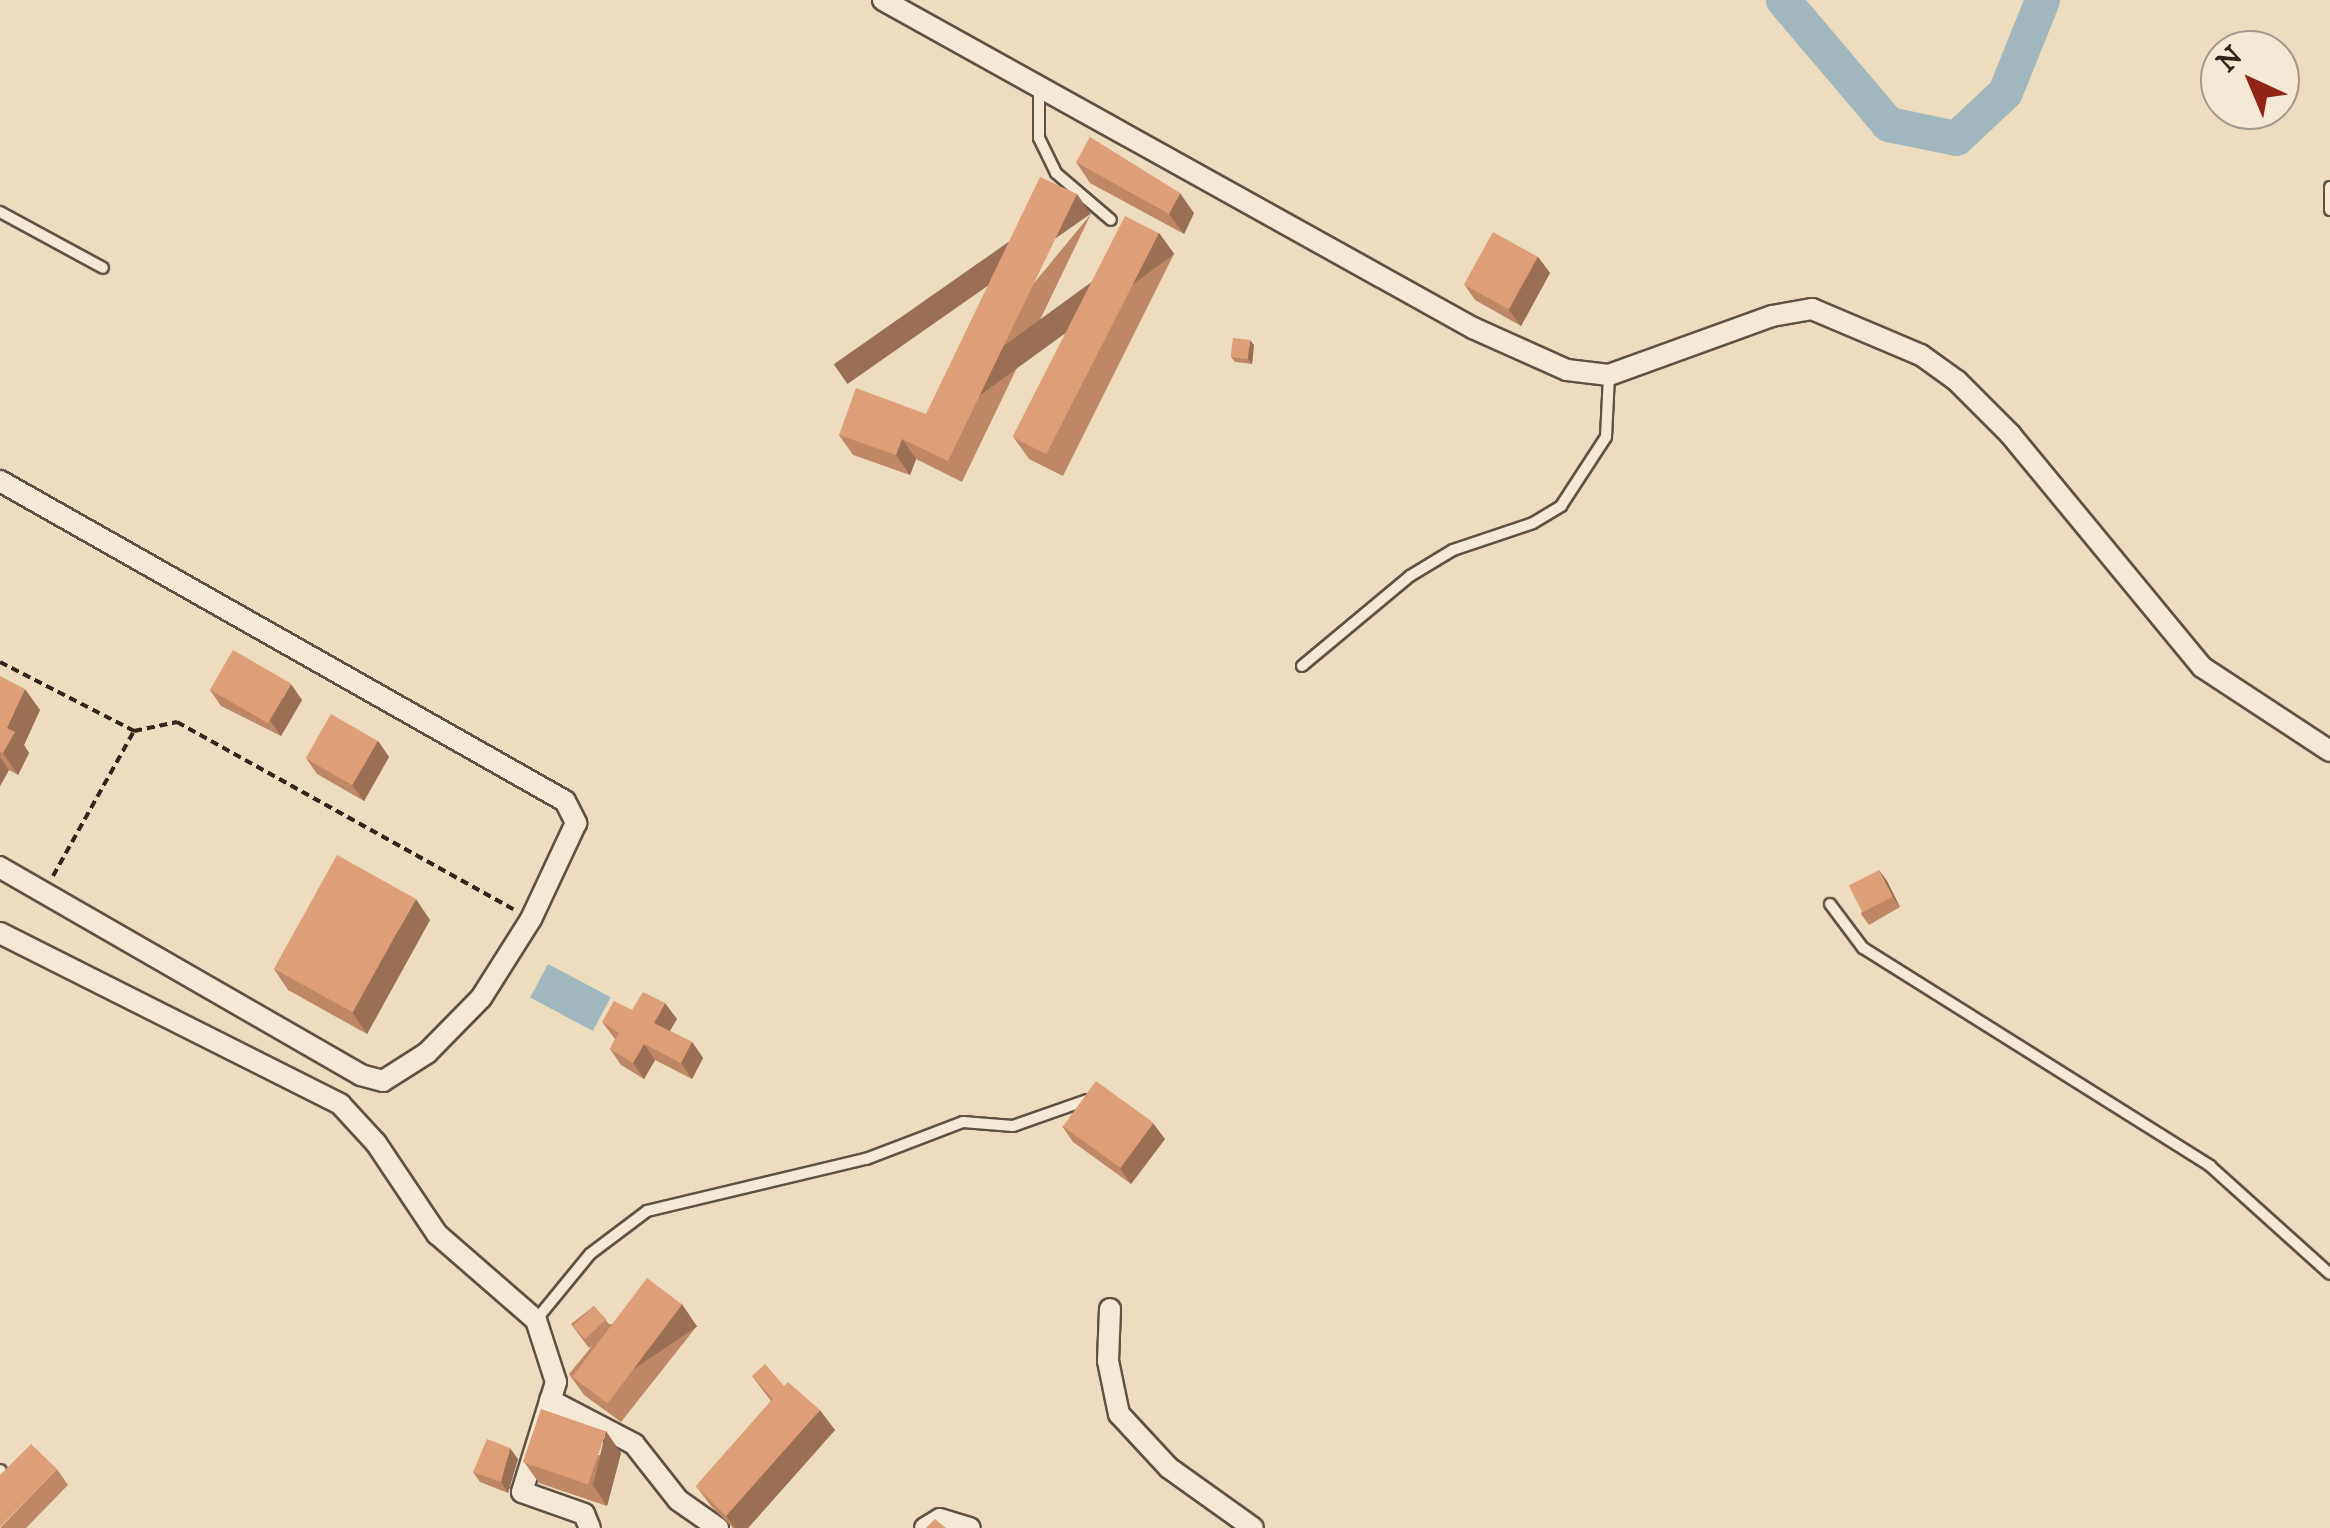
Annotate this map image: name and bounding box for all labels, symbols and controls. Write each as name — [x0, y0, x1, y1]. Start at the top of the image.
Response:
north arrow — [2200, 30, 2300, 130]
text: N — [2210, 39, 2251, 80]

